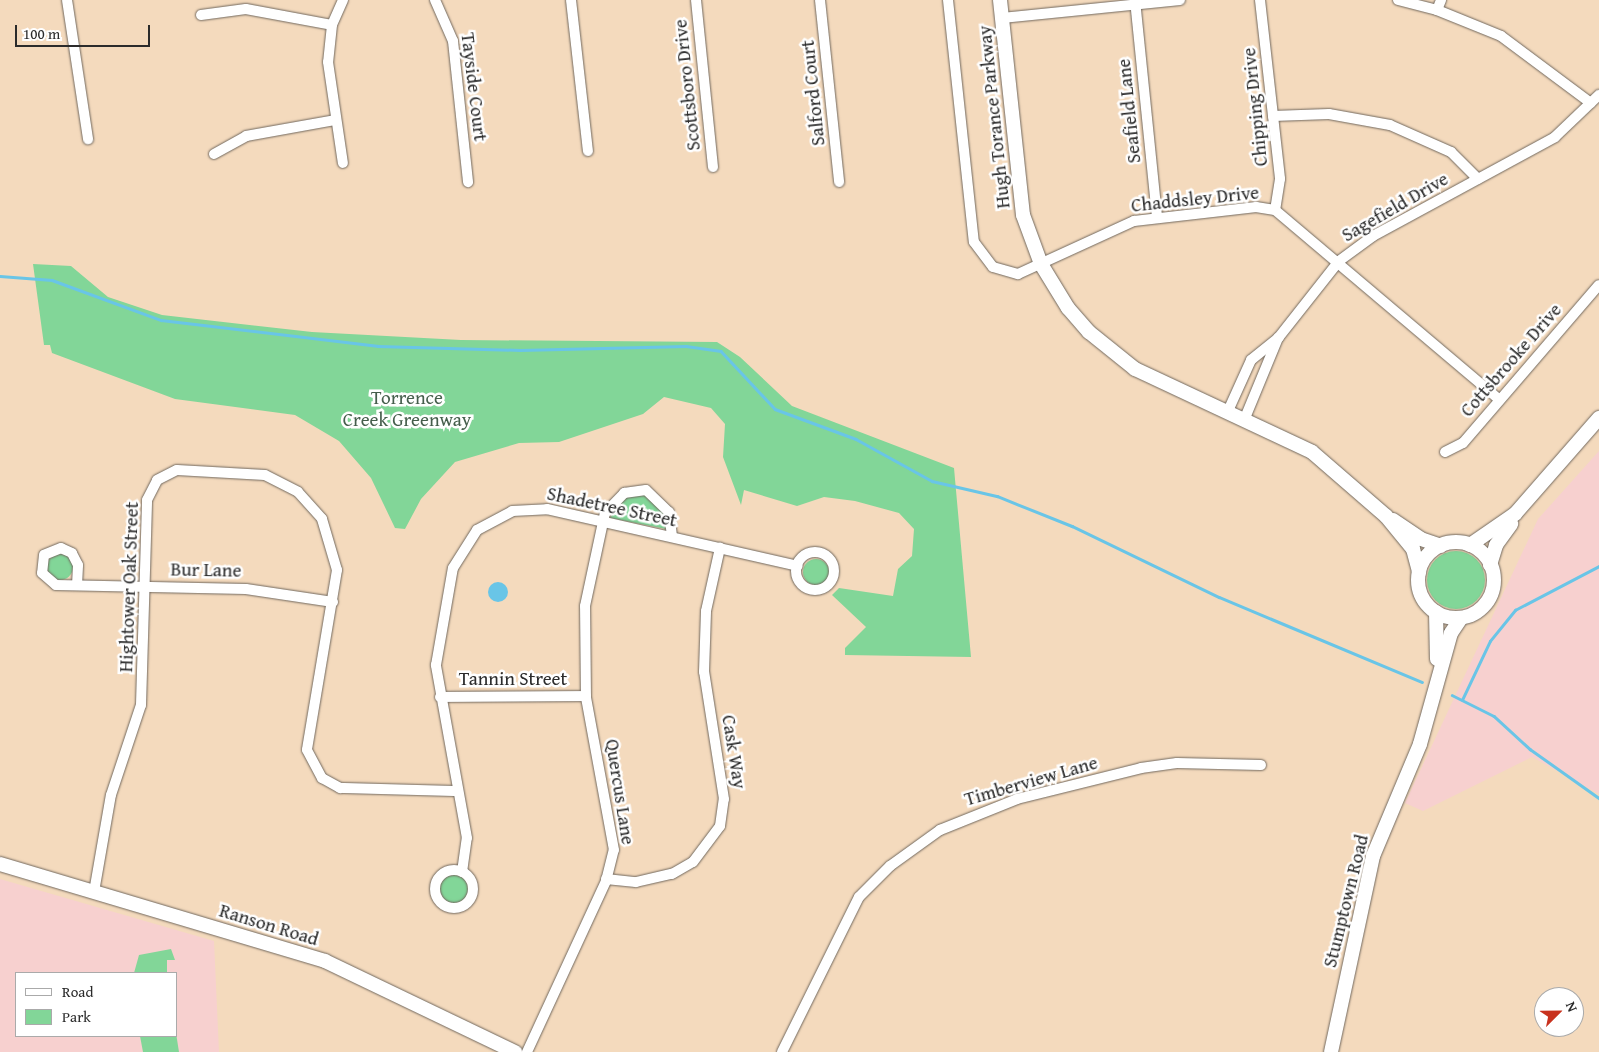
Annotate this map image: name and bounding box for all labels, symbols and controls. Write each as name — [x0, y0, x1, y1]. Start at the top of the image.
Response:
scale bar — [18, 15, 152, 47]
street label: Scottsboro Drive — [669, 18, 705, 152]
text: 100 m — [23, 23, 60, 44]
street label: Hugh Torance Parkway — [973, 24, 1015, 210]
street label: Tayside Court — [456, 31, 492, 143]
street label: Salford Court — [796, 39, 830, 147]
street label: Chipping Drive — [1237, 47, 1273, 167]
street label: Seafield Lane — [1112, 58, 1146, 164]
street label: Sagefield Drive — [1338, 167, 1452, 247]
street label: Chaddsley Drive — [1130, 181, 1260, 217]
street label: Cottsbrooke Drive — [1456, 299, 1566, 421]
park label: Torrence Creek Greenway — [343, 387, 471, 431]
street label: Shadetree Street — [545, 482, 679, 532]
street label: Hightower Oak Street — [115, 501, 143, 673]
street label: Bur Lane — [170, 558, 242, 582]
street label: Tannin Street — [459, 668, 567, 690]
street label: Cask Way — [717, 713, 751, 791]
street label: Quercus Lane — [600, 738, 640, 846]
street label: Timberview Lane — [962, 751, 1100, 811]
street label: Stumptown Road — [1318, 832, 1374, 970]
street label: Ranson Road — [217, 899, 321, 951]
legend — [15, 972, 178, 1037]
text: Road — [62, 981, 93, 1002]
north arrow — [1534, 987, 1584, 1037]
text: N — [1561, 998, 1583, 1015]
text: Park — [62, 1006, 91, 1027]

